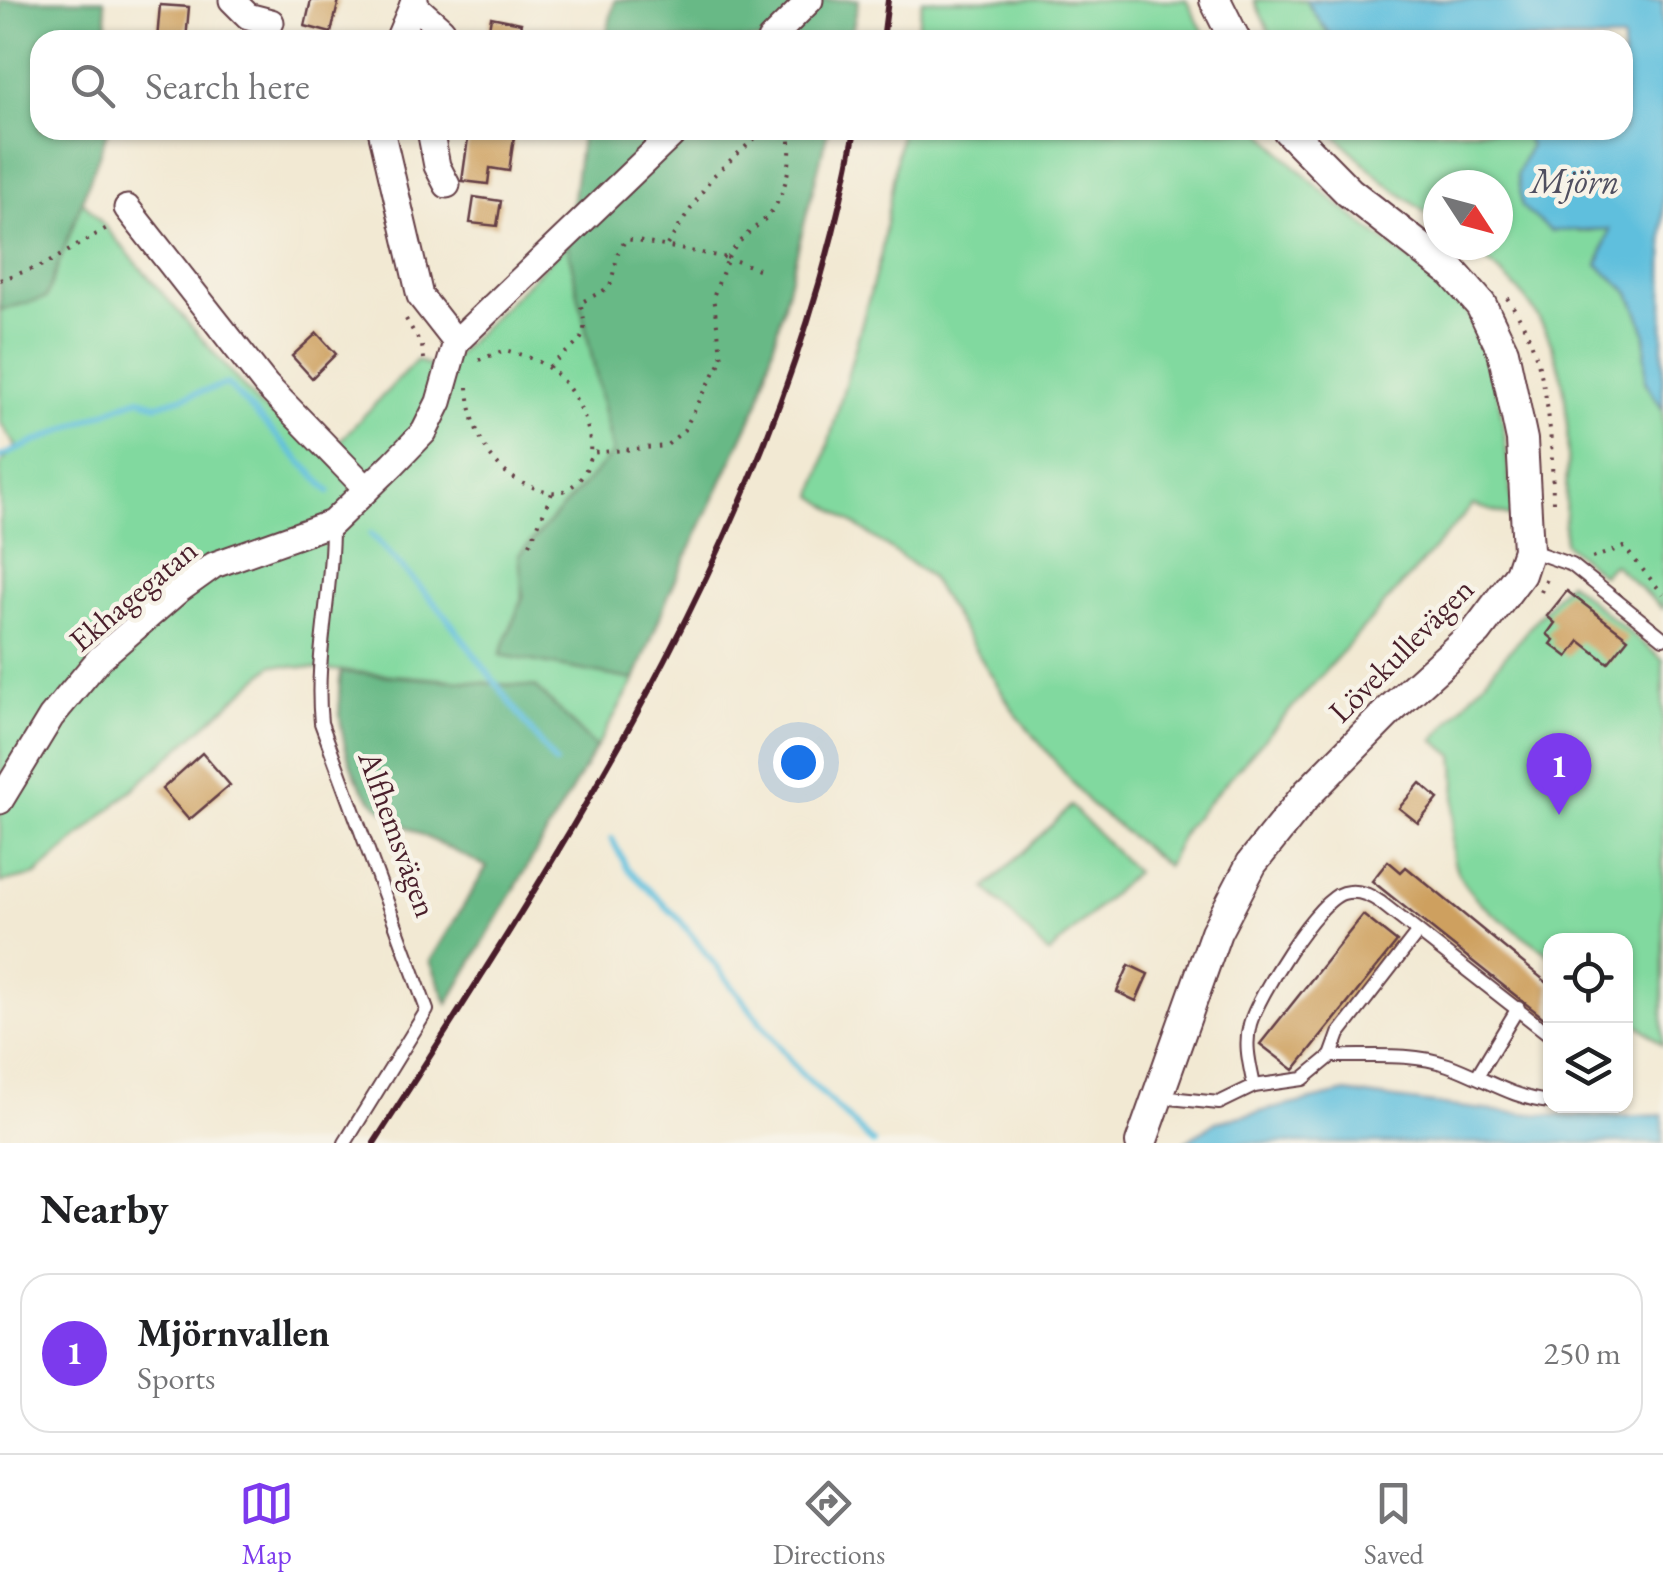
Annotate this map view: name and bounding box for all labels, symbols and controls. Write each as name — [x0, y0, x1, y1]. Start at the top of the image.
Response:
search box — [30, 30, 1633, 140]
icon: search — [65, 58, 120, 113]
text: Search here — [145, 61, 310, 110]
water label: Mjörn — [1529, 158, 1619, 204]
north arrow — [1423, 170, 1513, 260]
street label: Ekhagegatan — [60, 529, 206, 661]
street label: Lövekullevägen — [1319, 568, 1483, 732]
pin: 1 — [1526, 732, 1592, 815]
your location — [773, 737, 824, 788]
street label: Alfhemsvägen — [348, 744, 447, 923]
map controls — [1543, 933, 1633, 1113]
button: locate — [1543, 933, 1633, 1023]
button: layers — [1543, 1023, 1633, 1113]
text: Nearby — [40, 1181, 169, 1236]
text: Mjörnvallen — [137, 1308, 330, 1357]
text: 1 — [66, 1332, 83, 1374]
text: 250 m — [1544, 1332, 1621, 1374]
text: Sports — [137, 1357, 215, 1399]
tab: Map — [239, 1476, 294, 1572]
tab: Directions — [773, 1476, 885, 1572]
tab: Saved — [1364, 1476, 1424, 1572]

